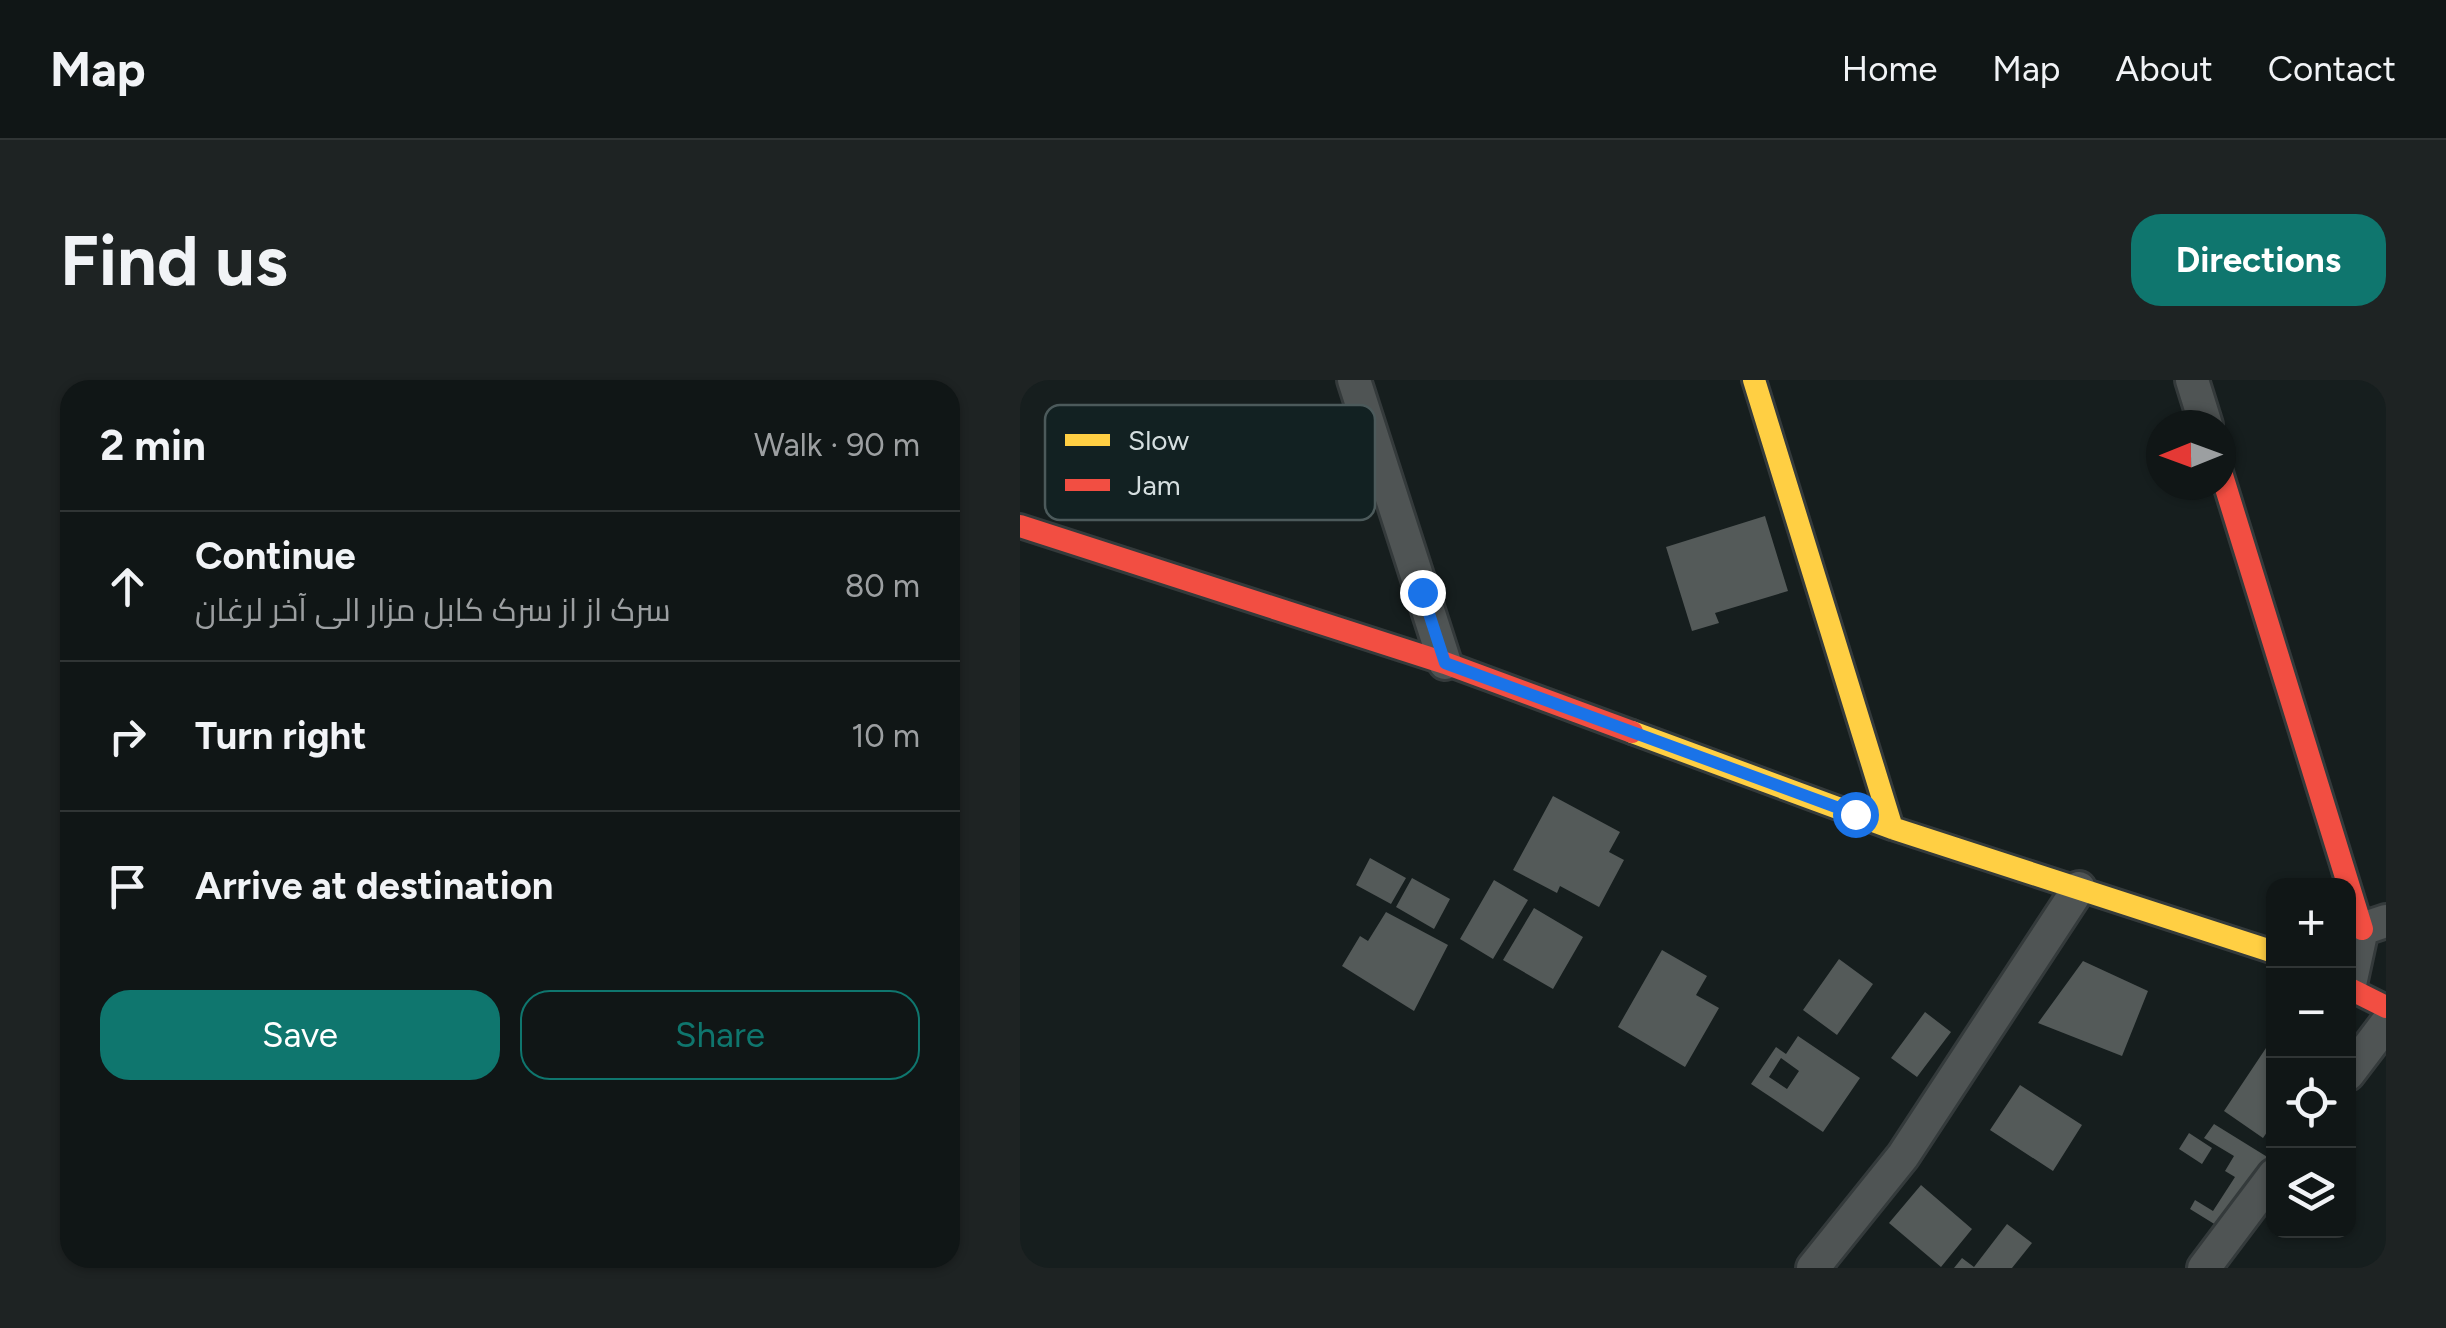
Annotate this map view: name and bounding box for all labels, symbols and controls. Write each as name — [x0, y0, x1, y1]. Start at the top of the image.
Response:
text: Map — [50, 40, 146, 98]
text: Home — [1842, 48, 1937, 90]
text: Map — [1992, 48, 2061, 90]
text: About — [2116, 48, 2213, 90]
text: Contact — [2268, 48, 2396, 90]
button: Directions — [2131, 214, 2386, 306]
text: Find us — [60, 218, 288, 303]
legend — [1045, 405, 1375, 520]
north arrow — [2146, 410, 2236, 500]
text: 2 min — [100, 420, 206, 471]
text: Slow — [1128, 423, 1189, 457]
text: Walk · 90 m — [754, 426, 920, 464]
text: Jam — [1128, 468, 1181, 502]
text: Continue — [195, 533, 356, 579]
icon: ahead — [100, 559, 155, 614]
text: 80 m — [845, 567, 920, 605]
route end — [1400, 570, 1446, 616]
text: سرک از از سرک کابل مزار الی آخر لرغان — [195, 591, 671, 629]
icon: right — [100, 709, 155, 764]
text: Turn right — [195, 713, 367, 759]
text: 10 m — [851, 717, 920, 755]
route start — [1833, 792, 1879, 838]
icon: arrive — [100, 859, 155, 914]
text: Arrive at destination — [195, 863, 553, 909]
map controls — [2266, 878, 2356, 1238]
button: + — [2266, 878, 2356, 968]
button: − — [2266, 968, 2356, 1058]
button: Save — [100, 990, 500, 1080]
button: Share — [520, 990, 920, 1080]
button: locate — [2266, 1058, 2356, 1148]
button: layers — [2266, 1148, 2356, 1238]

